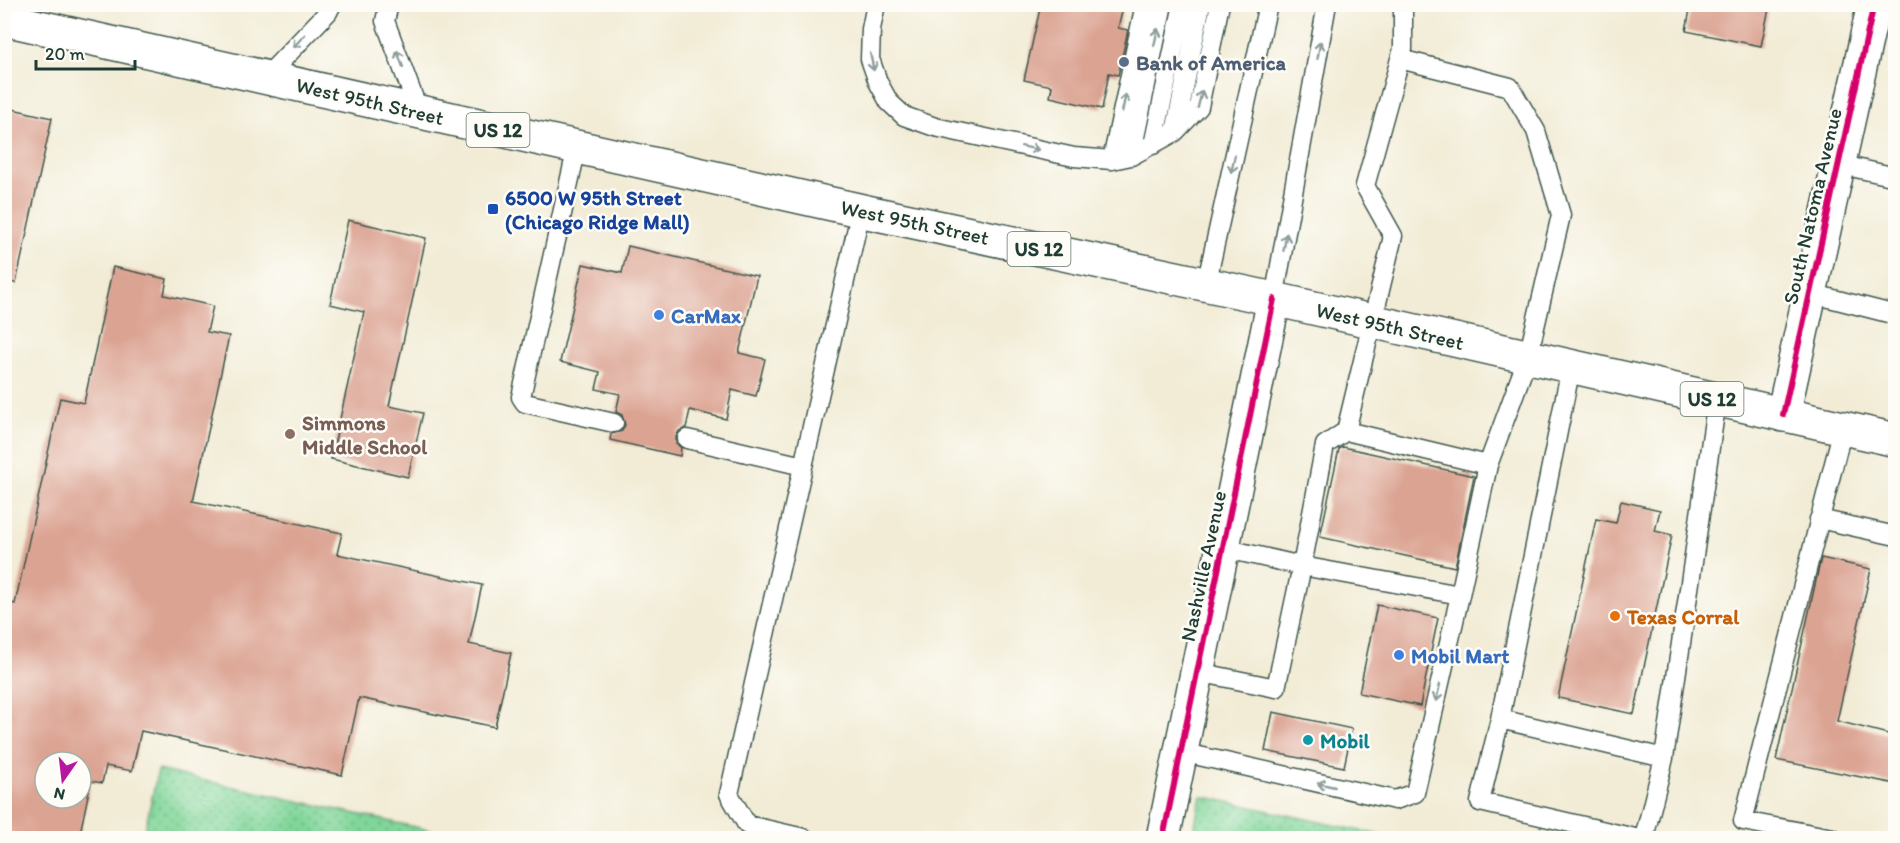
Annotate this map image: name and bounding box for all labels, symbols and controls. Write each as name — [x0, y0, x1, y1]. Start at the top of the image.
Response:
one-way arrow — [1151, 28, 1163, 47]
scale bar — [36, 33, 135, 71]
one-way arrow — [292, 34, 306, 49]
one-way arrow — [1313, 40, 1324, 60]
text: 20 m — [45, 43, 85, 65]
one-way arrow — [393, 50, 404, 68]
place label: Bank of America — [1136, 50, 1287, 75]
one-way arrow — [867, 52, 878, 71]
marker: Bank of America — [1117, 55, 1131, 69]
street label: West 95th Street — [294, 72, 446, 130]
one-way arrow — [1195, 89, 1206, 108]
one-way arrow — [1119, 93, 1130, 113]
street label: South Natoma Avenue — [1777, 105, 1847, 307]
road number: US 12 — [466, 113, 530, 147]
one-way arrow — [1020, 143, 1040, 154]
one-way arrow — [1227, 154, 1238, 173]
place label: 6500 W 95th Street (Chicago Ridge Mall) — [505, 185, 690, 235]
street label: West 95th Street — [839, 194, 992, 250]
marker: 6500 W 95th Street (Chicago Ridge Mall) — [486, 202, 500, 216]
road number: US 12 — [1008, 232, 1070, 266]
one-way arrow — [1279, 232, 1290, 252]
street label: West 95th Street — [1314, 297, 1466, 355]
place label: CarMax — [671, 303, 741, 328]
marker: CarMax — [652, 308, 666, 322]
road number: US 12 — [1680, 382, 1744, 416]
place label: Simmons Middle School — [302, 410, 428, 459]
marker: Simmons Middle School — [283, 427, 297, 441]
street label: Nashville Avenue — [1175, 488, 1231, 644]
place label: Texas Corral — [1626, 604, 1740, 629]
marker: Texas Corral — [1608, 609, 1622, 623]
place label: Mobil Mart — [1411, 643, 1509, 668]
marker: Mobil Mart — [1392, 648, 1406, 662]
one-way arrow — [1432, 683, 1443, 702]
place label: Mobil — [1320, 728, 1371, 753]
marker: Mobil — [1301, 733, 1315, 747]
north arrow — [33, 750, 93, 810]
one-way arrow — [1317, 778, 1336, 790]
text: N — [52, 784, 67, 805]

